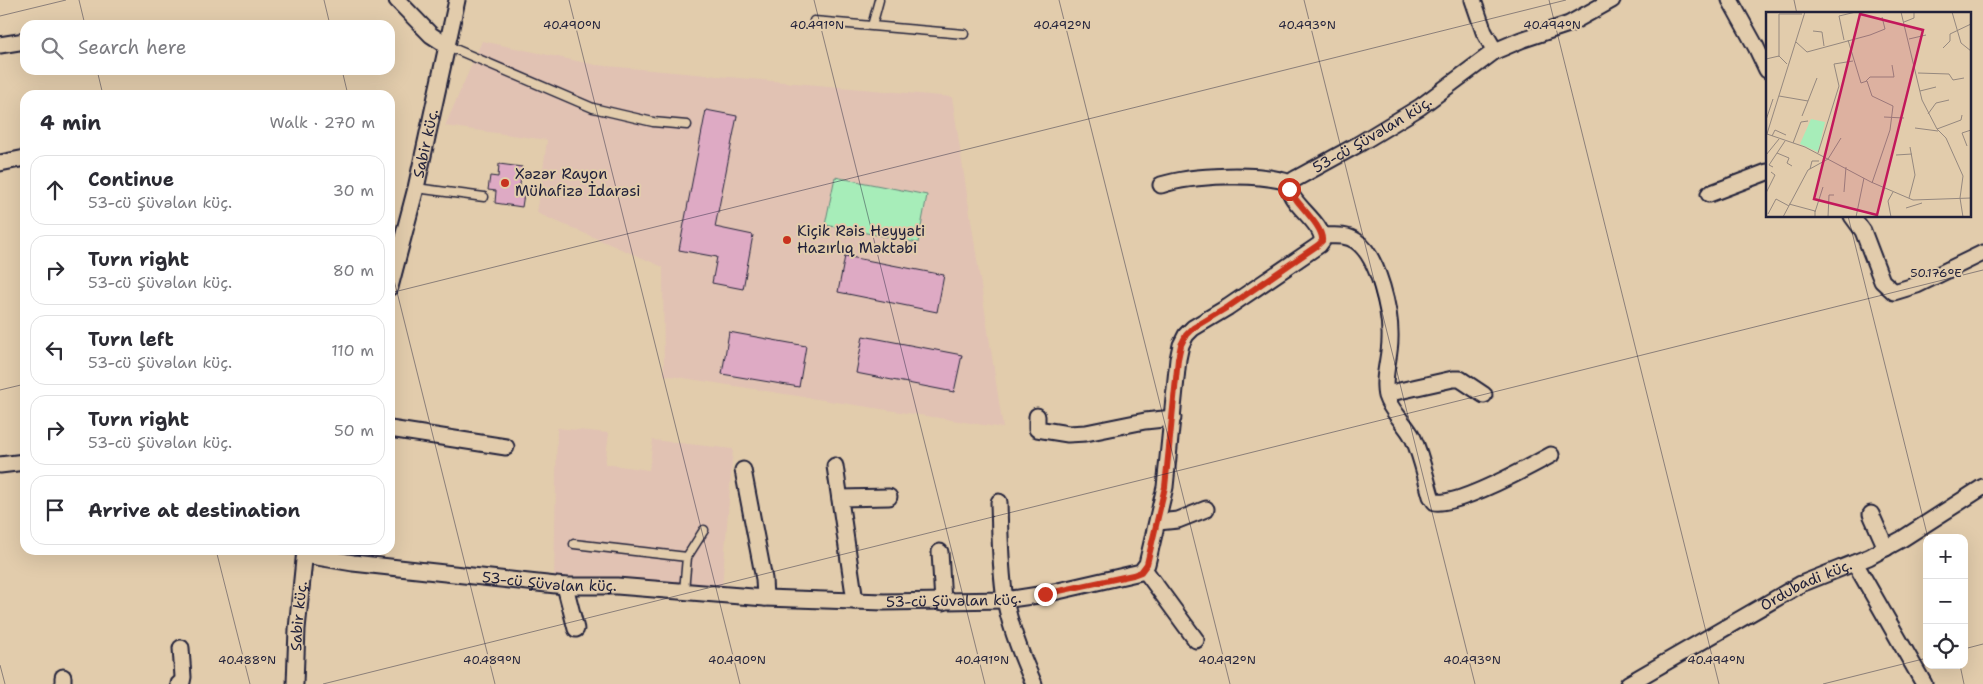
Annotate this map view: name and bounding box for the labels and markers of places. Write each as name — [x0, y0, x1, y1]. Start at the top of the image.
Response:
place label: Xəzər Rayon Mühafizə İdarəsi — [515, 164, 641, 201]
marker: Xəzər Rayon Mühafizə İdarəsi — [499, 177, 511, 189]
place label: Kiçik Rəis Heyyəti Hazırlıq Məktəbi — [797, 221, 925, 258]
marker: Kiçik Rəis Heyyəti Hazırlıq Məktəbi — [781, 234, 793, 246]

